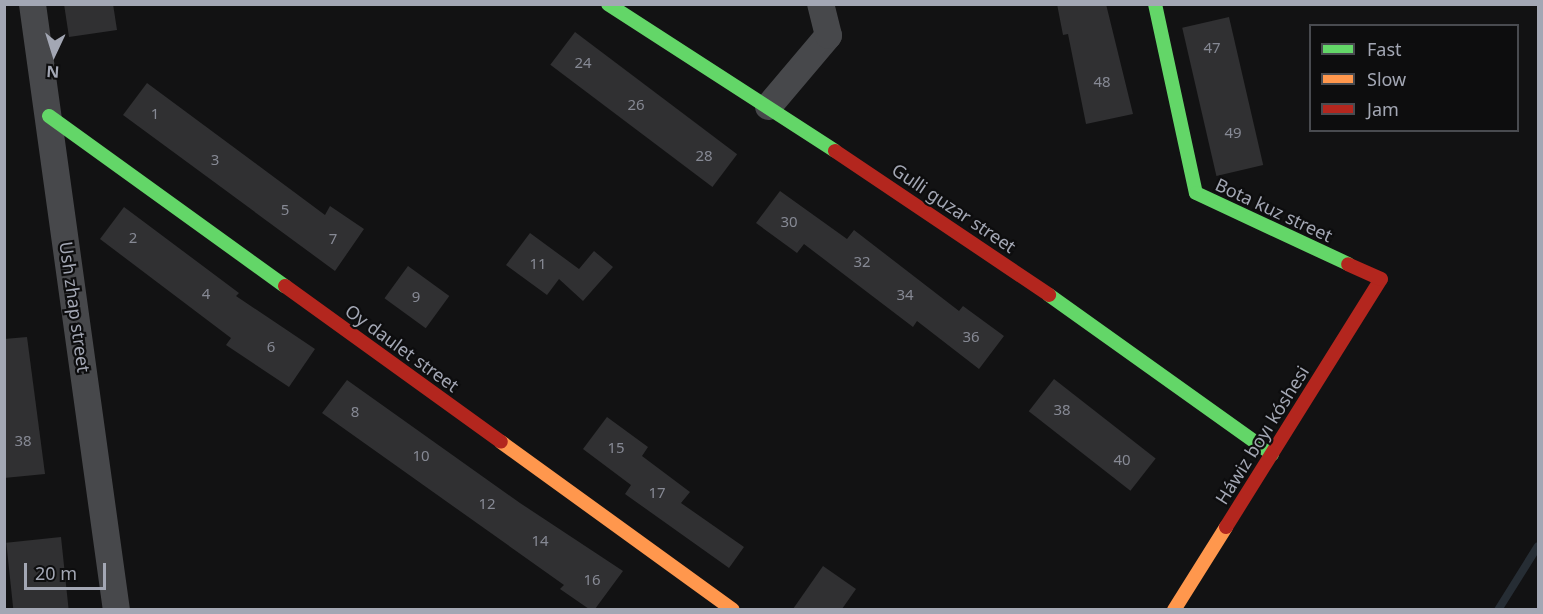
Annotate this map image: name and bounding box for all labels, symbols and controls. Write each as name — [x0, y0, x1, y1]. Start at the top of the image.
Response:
north arrow — [24, 24, 84, 84]
legend — [1309, 24, 1519, 132]
text: Fast — [1367, 37, 1402, 61]
house number: 47 — [1203, 39, 1221, 57]
house number: 24 — [574, 54, 592, 72]
text: N — [45, 61, 60, 83]
text: Slow — [1367, 67, 1406, 91]
house number: 48 — [1093, 73, 1111, 91]
house number: 26 — [627, 96, 645, 114]
text: Jam — [1367, 97, 1399, 121]
house number: 1 — [151, 105, 159, 123]
house number: 49 — [1224, 124, 1242, 142]
house number: 28 — [695, 147, 713, 165]
house number: 3 — [211, 151, 219, 169]
street label: Gulli guzar street — [888, 159, 1020, 257]
street label: Bota kuz street — [1212, 173, 1336, 247]
house number: 5 — [281, 201, 289, 219]
house number: 30 — [780, 213, 798, 231]
house number: 2 — [129, 229, 137, 247]
house number: 7 — [329, 230, 337, 248]
street label: Ush zhap street — [55, 240, 95, 374]
house number: 32 — [853, 253, 871, 271]
house number: 11 — [529, 255, 547, 273]
house number: 4 — [202, 285, 210, 303]
house number: 34 — [896, 286, 914, 304]
house number: 9 — [412, 288, 420, 306]
street label: Oy daulet street — [341, 300, 463, 396]
house number: 36 — [962, 328, 980, 346]
house number: 6 — [267, 338, 275, 356]
street label: Háwiz boyı kóshesi — [1211, 362, 1313, 508]
house number: 38 — [1053, 401, 1071, 419]
house number: 8 — [351, 403, 359, 421]
house number: 38 — [14, 432, 32, 450]
house number: 15 — [607, 439, 625, 457]
house number: 10 — [412, 447, 430, 465]
house number: 40 — [1113, 451, 1131, 469]
house number: 17 — [648, 484, 666, 502]
house number: 12 — [478, 495, 496, 513]
house number: 14 — [531, 532, 549, 550]
scale bar — [27, 551, 110, 589]
text: 20 m — [35, 561, 77, 585]
house number: 16 — [583, 571, 601, 589]

